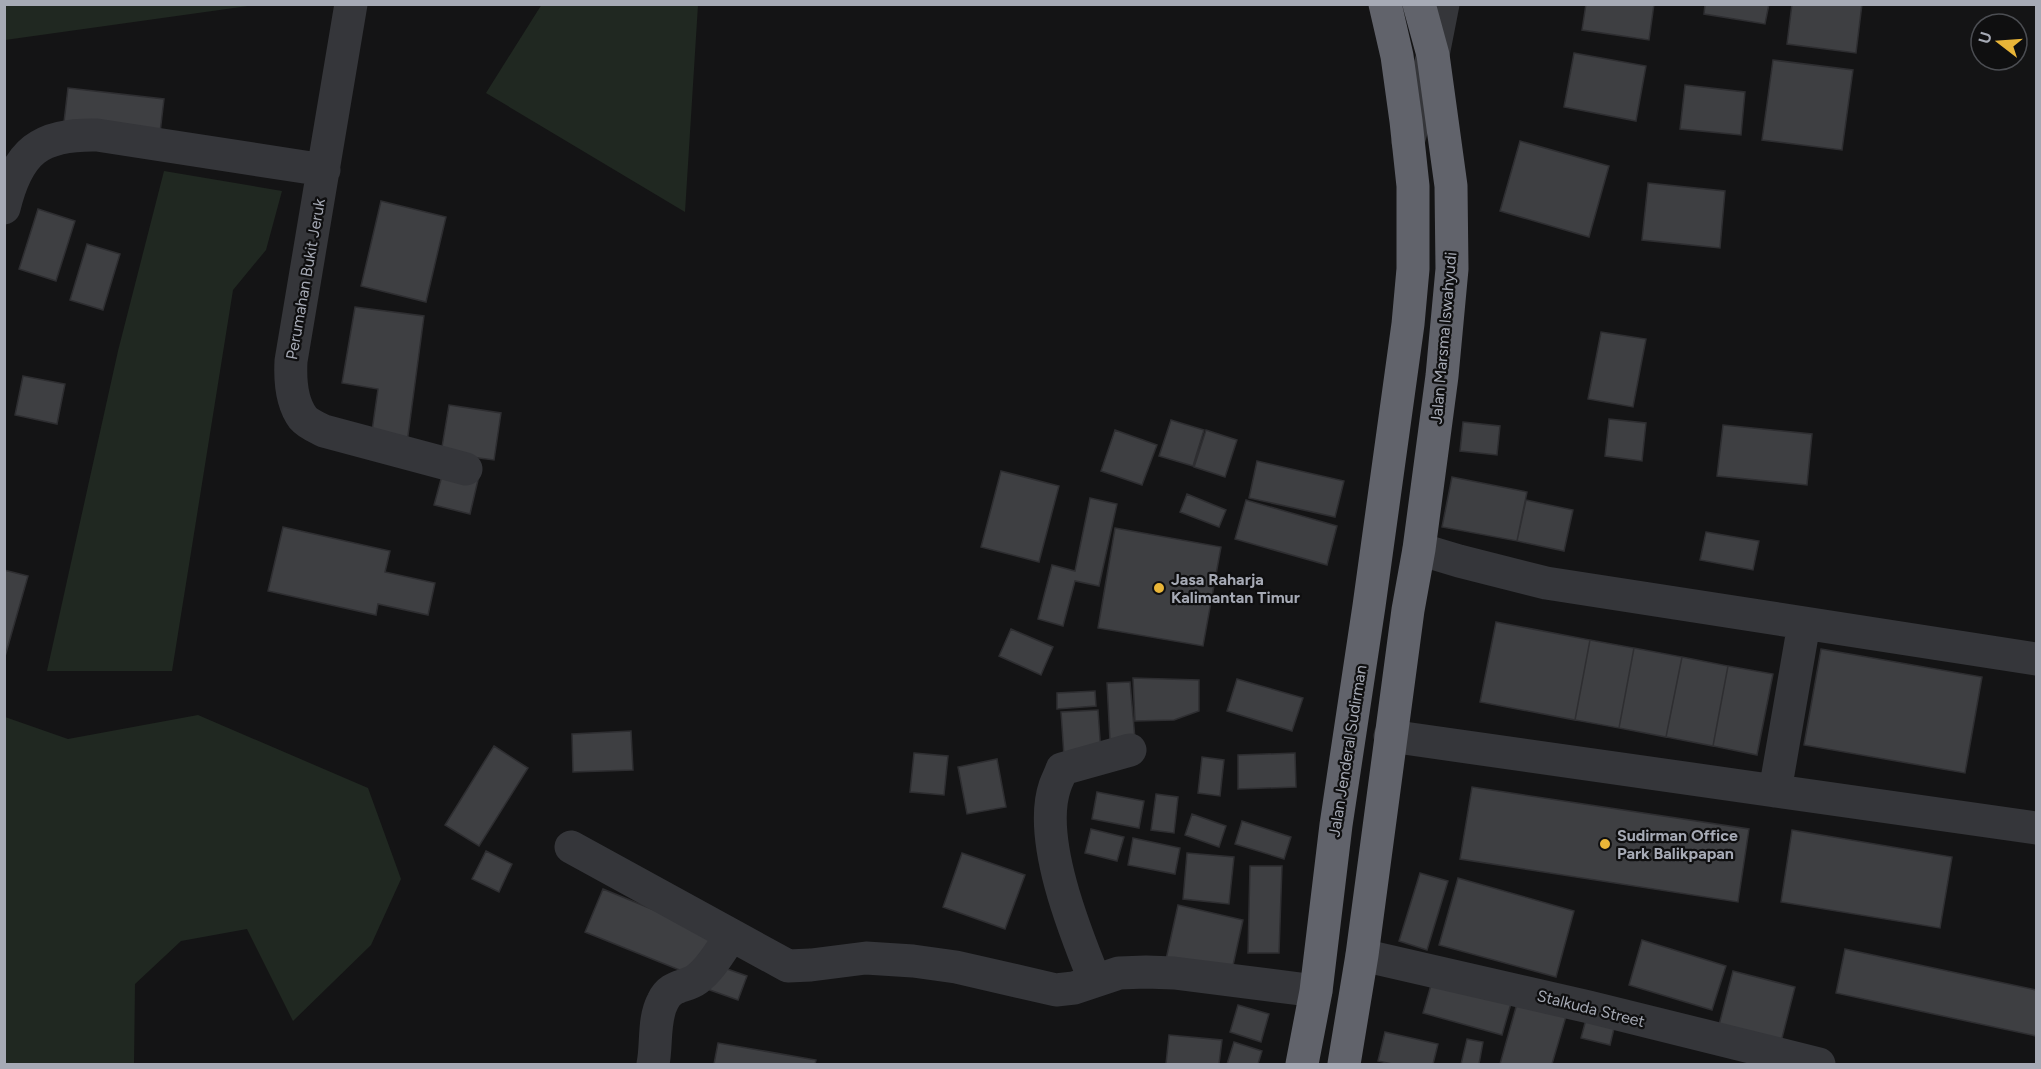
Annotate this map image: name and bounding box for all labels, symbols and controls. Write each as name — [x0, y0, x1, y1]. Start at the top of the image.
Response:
north arrow — [1969, 12, 2029, 72]
text: U — [1974, 30, 1996, 46]
street label: Perumahan Bukit Jeruk — [282, 197, 329, 361]
street label: Jalan Marsma Iswahyudi — [1427, 251, 1460, 425]
place label: Jasa Raharja Kalimantan Timur — [1171, 570, 1300, 607]
marker: Jasa Raharja Kalimantan Timur — [1152, 581, 1166, 595]
street label: Jalan Jenderal Sudirman — [1325, 664, 1370, 838]
place label: Sudirman Office Park Balikpapan — [1617, 826, 1738, 863]
marker: Sudirman Office Park Balikpapan — [1598, 837, 1612, 851]
street label: Stalkuda Street — [1535, 986, 1647, 1031]

